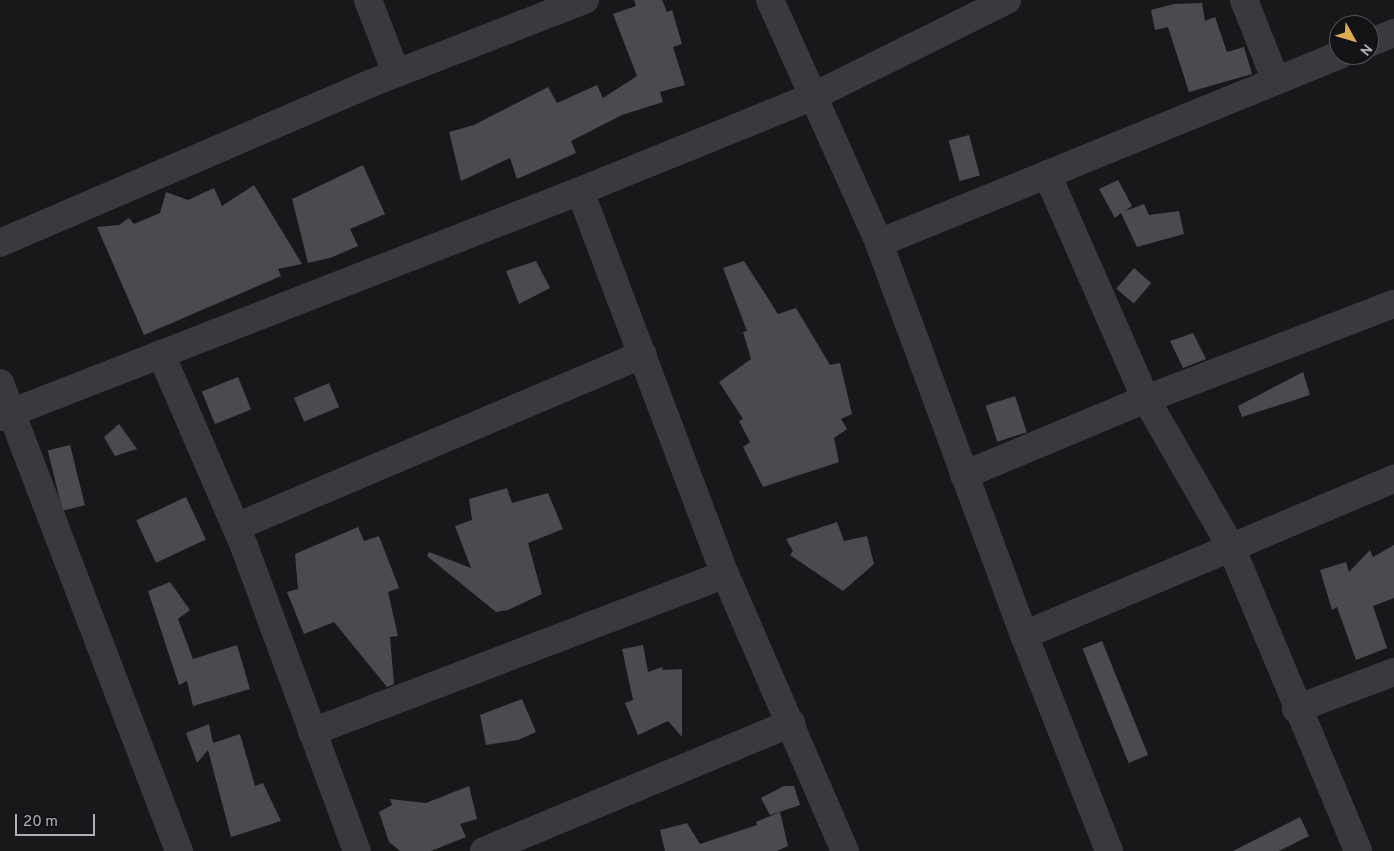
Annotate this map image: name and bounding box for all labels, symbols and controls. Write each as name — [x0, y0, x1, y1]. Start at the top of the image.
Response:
north arrow — [1329, 15, 1379, 65]
text: N — [1355, 40, 1375, 58]
scale bar — [18, 804, 98, 836]
text: 20 m — [23, 813, 58, 832]

